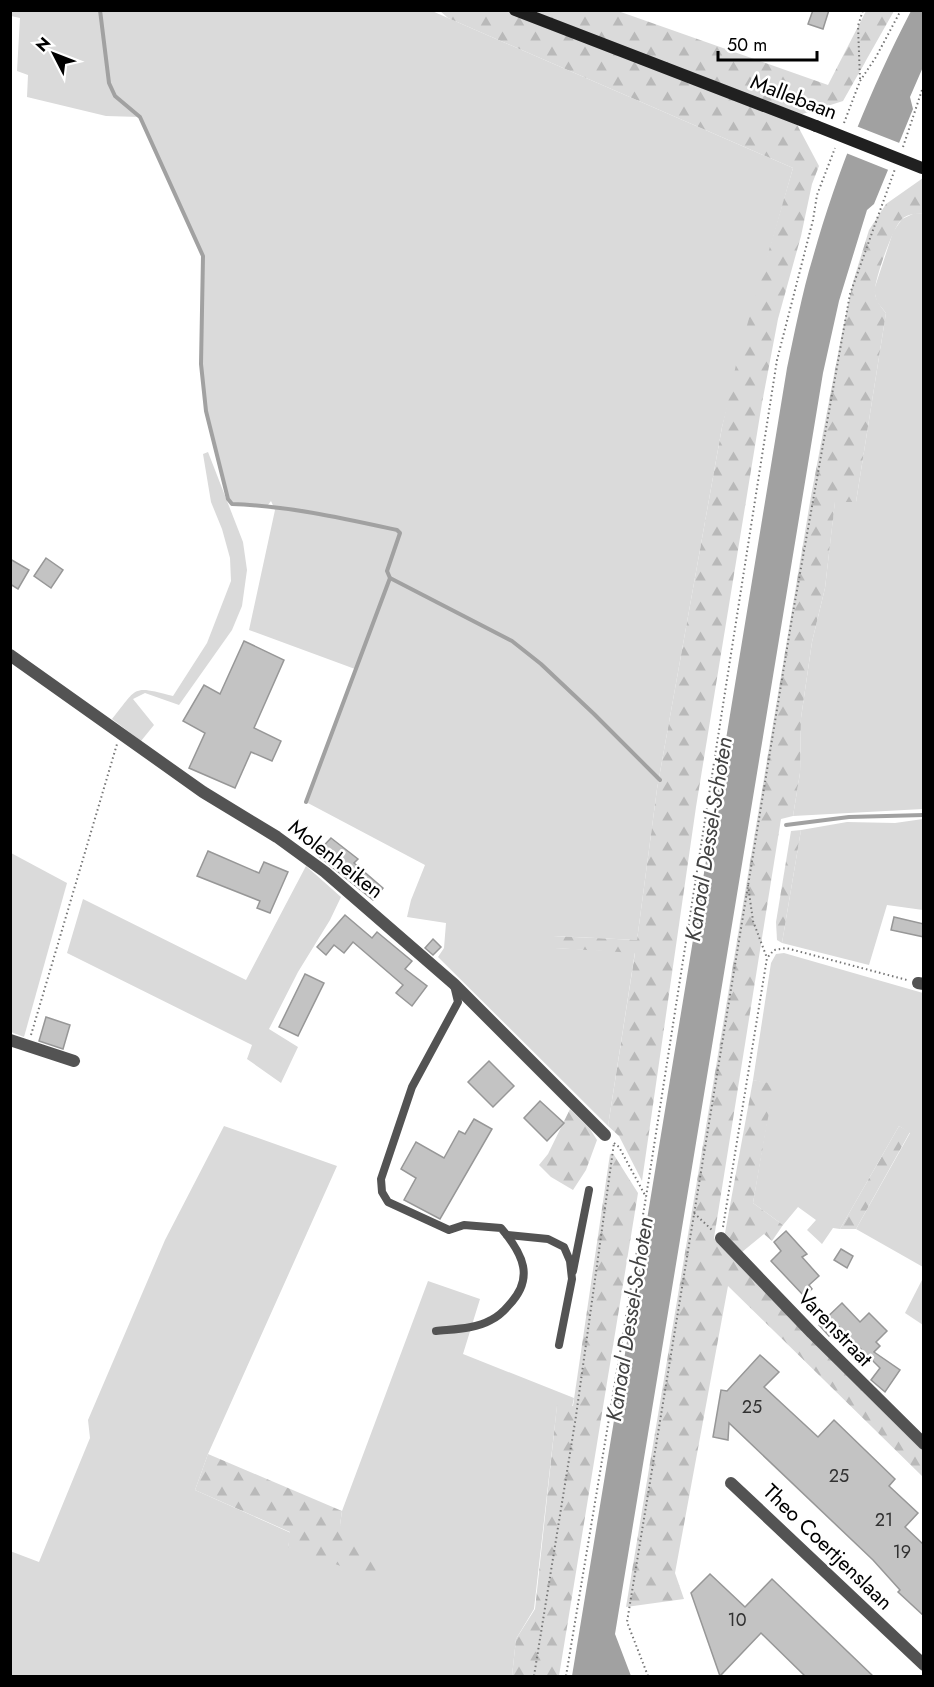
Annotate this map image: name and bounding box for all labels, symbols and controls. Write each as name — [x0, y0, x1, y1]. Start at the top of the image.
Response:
north arrow — [24, 24, 84, 84]
scale bar — [718, 24, 817, 62]
text: N — [30, 32, 56, 57]
text: 50 m — [727, 32, 767, 58]
street label: Mallebaan — [746, 67, 842, 127]
water label: Kanaal Dessel-Schoten — [676, 735, 740, 943]
street label: Molenheiken — [282, 812, 390, 906]
water label: Kanaal Dessel-Schoten — [597, 1215, 661, 1423]
street label: Varenstraat — [791, 1283, 879, 1373]
house number: 25 — [742, 1394, 762, 1420]
house number: 25 — [829, 1463, 849, 1489]
street label: Theo Coertjenslaan — [756, 1477, 900, 1617]
house number: 21 — [875, 1507, 893, 1533]
house number: 19 — [893, 1539, 911, 1565]
house number: 10 — [728, 1607, 747, 1633]

